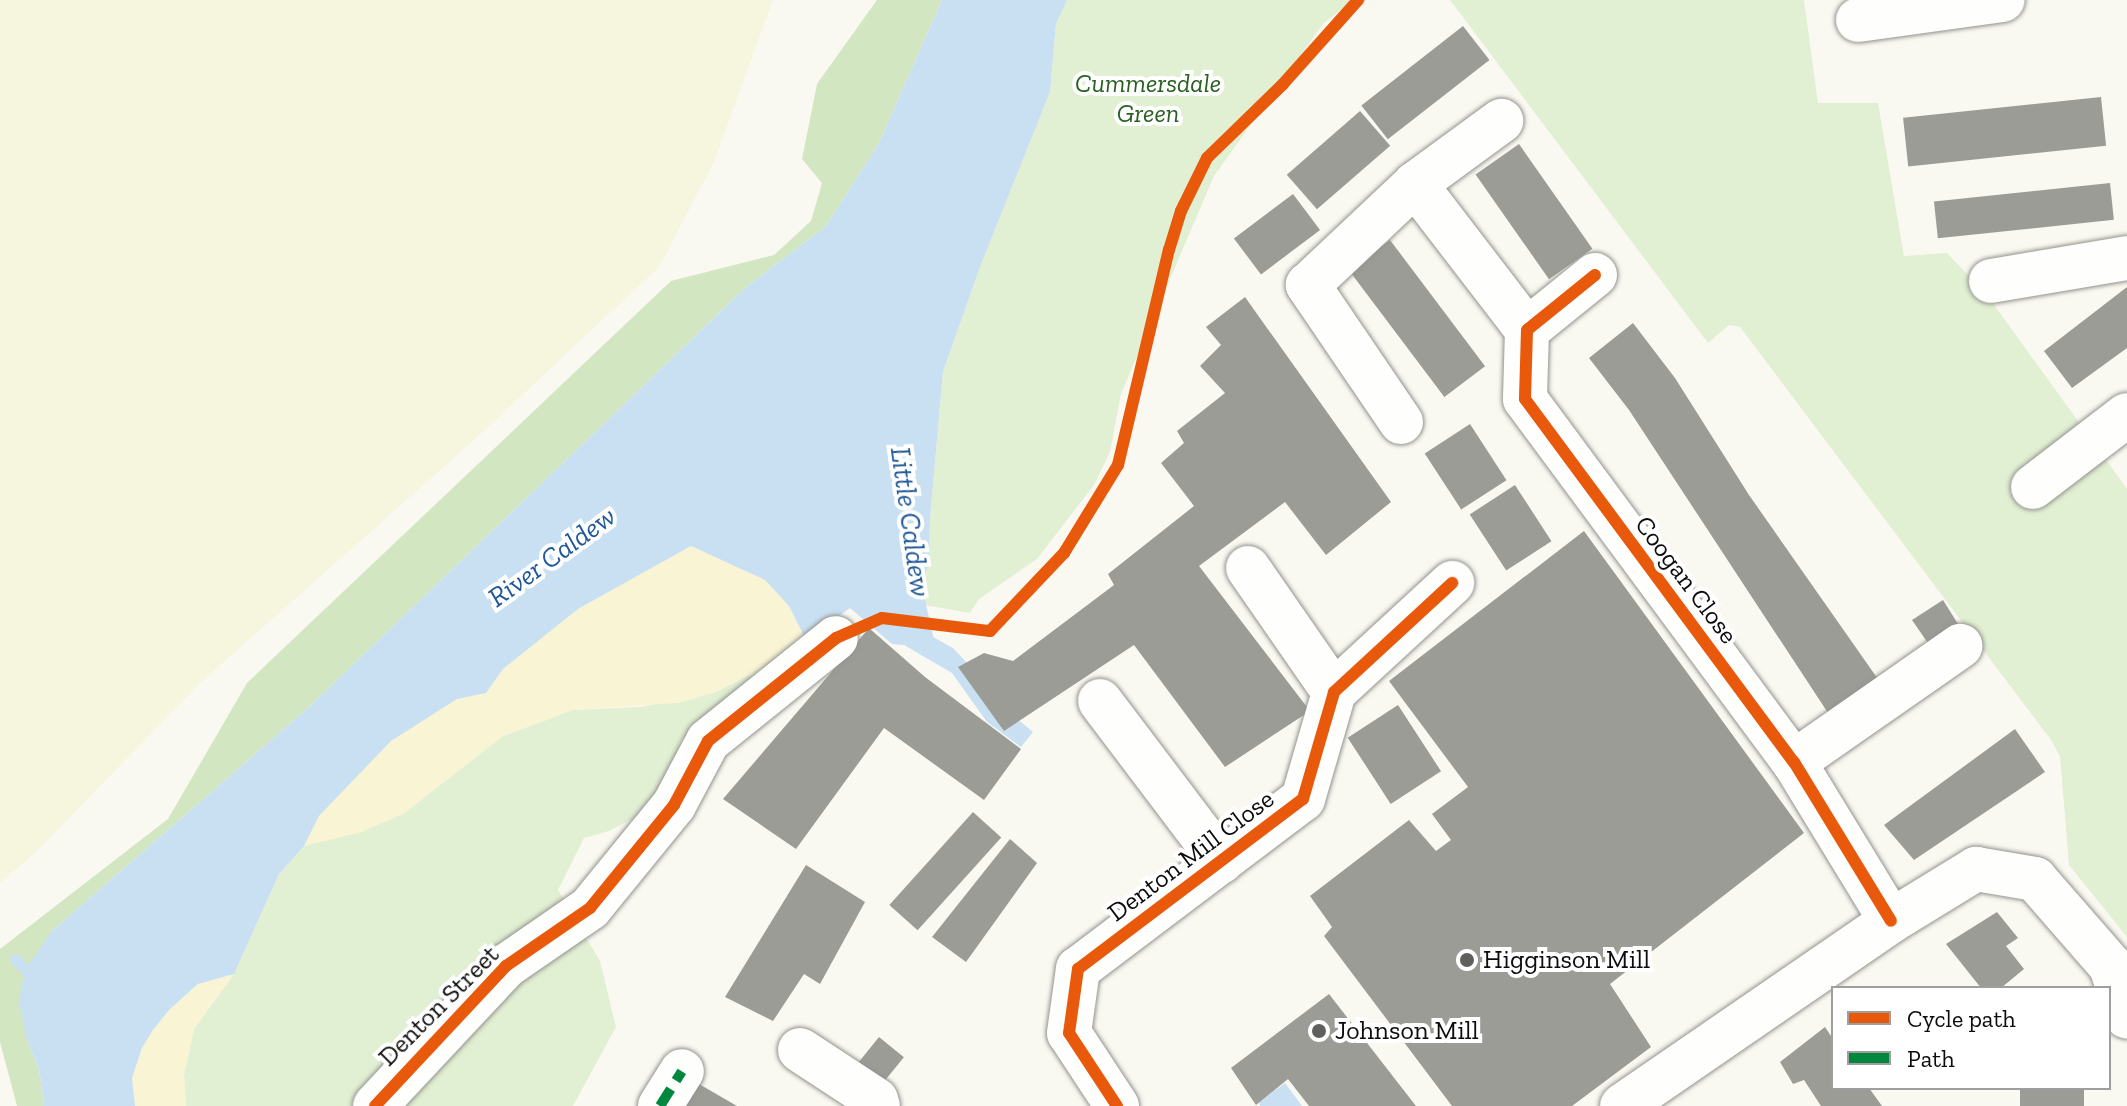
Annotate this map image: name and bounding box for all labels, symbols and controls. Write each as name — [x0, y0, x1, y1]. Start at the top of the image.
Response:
park label: Cummersdale Green — [1075, 68, 1221, 130]
water label: Little Caldew — [883, 445, 937, 599]
water label: River Caldew — [482, 499, 622, 615]
street label: Coogan Close — [1628, 510, 1744, 650]
street label: Denton Mill Close — [1102, 783, 1280, 929]
street label: Denton Street — [372, 939, 506, 1073]
place label: Higginson Mill — [1483, 944, 1650, 976]
marker: Higginson Mill — [1458, 951, 1476, 969]
legend — [1831, 986, 2111, 1090]
text: Cycle path — [1907, 1004, 2016, 1033]
place label: Johnson Mill — [1335, 1015, 1479, 1047]
marker: Johnson Mill — [1310, 1022, 1328, 1040]
text: Path — [1907, 1044, 1955, 1073]

